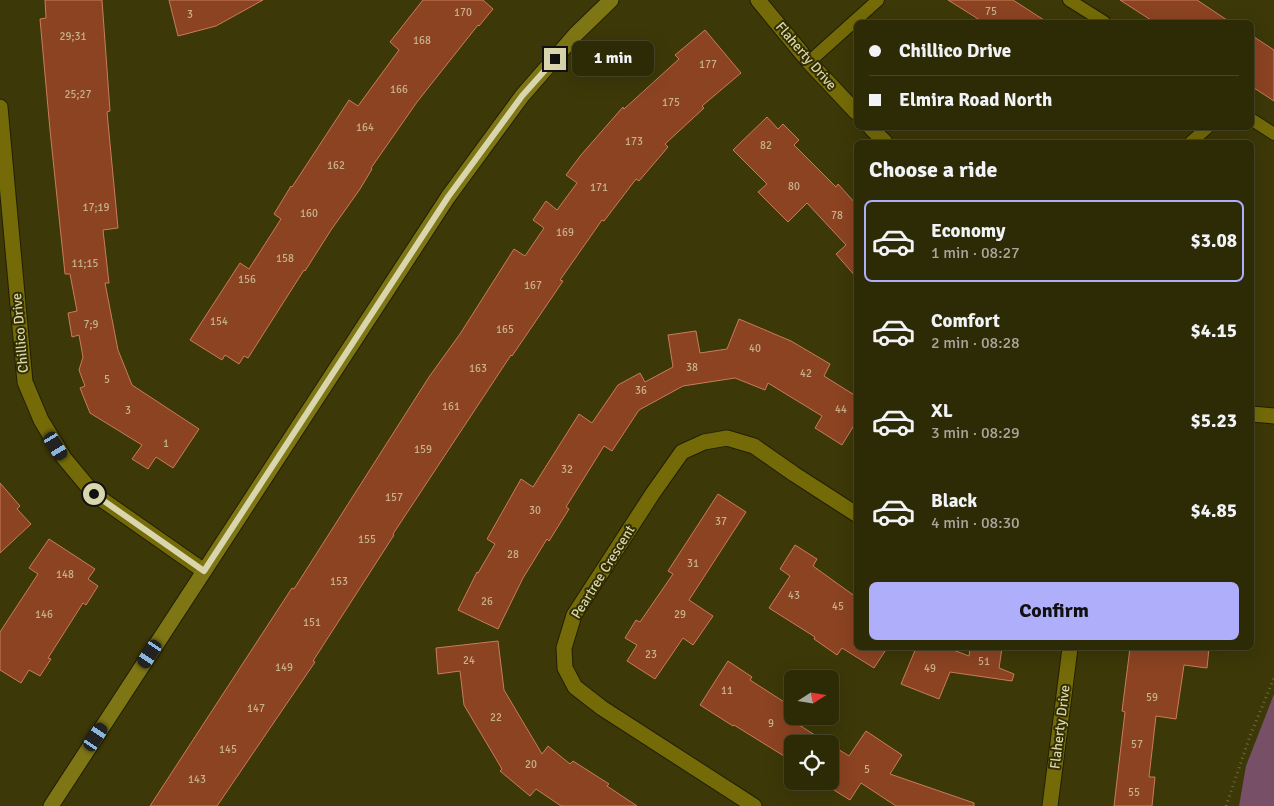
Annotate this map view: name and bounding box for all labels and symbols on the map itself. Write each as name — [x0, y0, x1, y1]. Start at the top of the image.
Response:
house number: 75 — [985, 5, 997, 18]
house number: 170 — [454, 6, 472, 19]
house number: 3 — [187, 8, 193, 21]
street label: Flaherty Drive — [772, 19, 840, 93]
house number: 29;31 — [60, 30, 86, 43]
house number: 168 — [413, 34, 431, 47]
callout: 1 min — [572, 42, 655, 76]
route end — [544, 48, 566, 70]
house number: 177 — [699, 58, 717, 71]
house number: 166 — [390, 83, 408, 96]
house number: 25;27 — [65, 88, 91, 101]
house number: 175 — [662, 96, 680, 109]
house number: 164 — [356, 121, 374, 134]
house number: 173 — [625, 135, 643, 148]
house number: 82 — [760, 139, 772, 152]
house number: 162 — [327, 159, 345, 172]
house number: 80 — [788, 180, 800, 193]
house number: 171 — [590, 181, 608, 194]
house number: 17;19 — [83, 201, 109, 214]
house number: 160 — [300, 207, 318, 220]
house number: 78 — [831, 209, 843, 222]
house number: 169 — [556, 226, 574, 239]
house number: 158 — [276, 252, 294, 265]
house number: 11;15 — [72, 257, 98, 270]
house number: 156 — [238, 273, 256, 286]
house number: 167 — [524, 279, 542, 292]
street label: Chillico Drive — [8, 292, 32, 374]
house number: 154 — [210, 315, 228, 328]
house number: 7;9 — [84, 318, 98, 331]
house number: 165 — [496, 323, 514, 336]
house number: 40 — [749, 342, 761, 355]
house number: 38 — [686, 361, 698, 374]
house number: 163 — [469, 362, 487, 375]
house number: 42 — [800, 367, 812, 380]
house number: 5 — [104, 373, 110, 386]
house number: 36 — [635, 384, 647, 397]
house number: 161 — [442, 400, 460, 413]
house number: 44 — [835, 403, 847, 416]
house number: 3 — [125, 404, 131, 417]
car — [41, 429, 70, 463]
house number: 1 — [163, 437, 169, 450]
house number: 159 — [414, 443, 432, 456]
house number: 32 — [561, 463, 573, 476]
route start — [83, 483, 105, 505]
house number: 157 — [385, 491, 403, 504]
house number: 30 — [529, 504, 541, 517]
house number: 37 — [715, 515, 727, 528]
street label: Peartree Crescent — [568, 522, 638, 622]
house number: 155 — [358, 533, 376, 546]
house number: 28 — [507, 548, 519, 561]
house number: 31 — [687, 557, 699, 570]
house number: 148 — [56, 568, 74, 581]
house number: 153 — [330, 575, 348, 588]
house number: 43 — [788, 589, 800, 602]
house number: 26 — [481, 595, 493, 608]
house number: 45 — [832, 600, 844, 613]
house number: 146 — [35, 608, 53, 621]
house number: 29 — [674, 608, 686, 621]
house number: 151 — [303, 616, 321, 629]
car — [135, 637, 164, 671]
house number: 23 — [645, 648, 657, 661]
house number: 24 — [463, 654, 475, 667]
house number: 51 — [978, 655, 990, 668]
house number: 149 — [275, 661, 293, 674]
house number: 49 — [924, 662, 936, 675]
north arrow — [784, 670, 839, 725]
house number: 11 — [721, 684, 733, 697]
street label: Flaherty Drive — [1046, 684, 1074, 770]
house number: 59 — [1146, 691, 1158, 704]
house number: 147 — [247, 702, 265, 715]
house number: 22 — [490, 711, 502, 724]
house number: 9 — [768, 717, 774, 730]
car — [81, 720, 110, 754]
house number: 57 — [1131, 738, 1143, 751]
house number: 145 — [219, 743, 237, 756]
house number: 20 — [525, 758, 537, 771]
house number: 5 — [864, 763, 870, 776]
house number: 143 — [188, 773, 206, 786]
house number: 55 — [1128, 786, 1140, 799]

